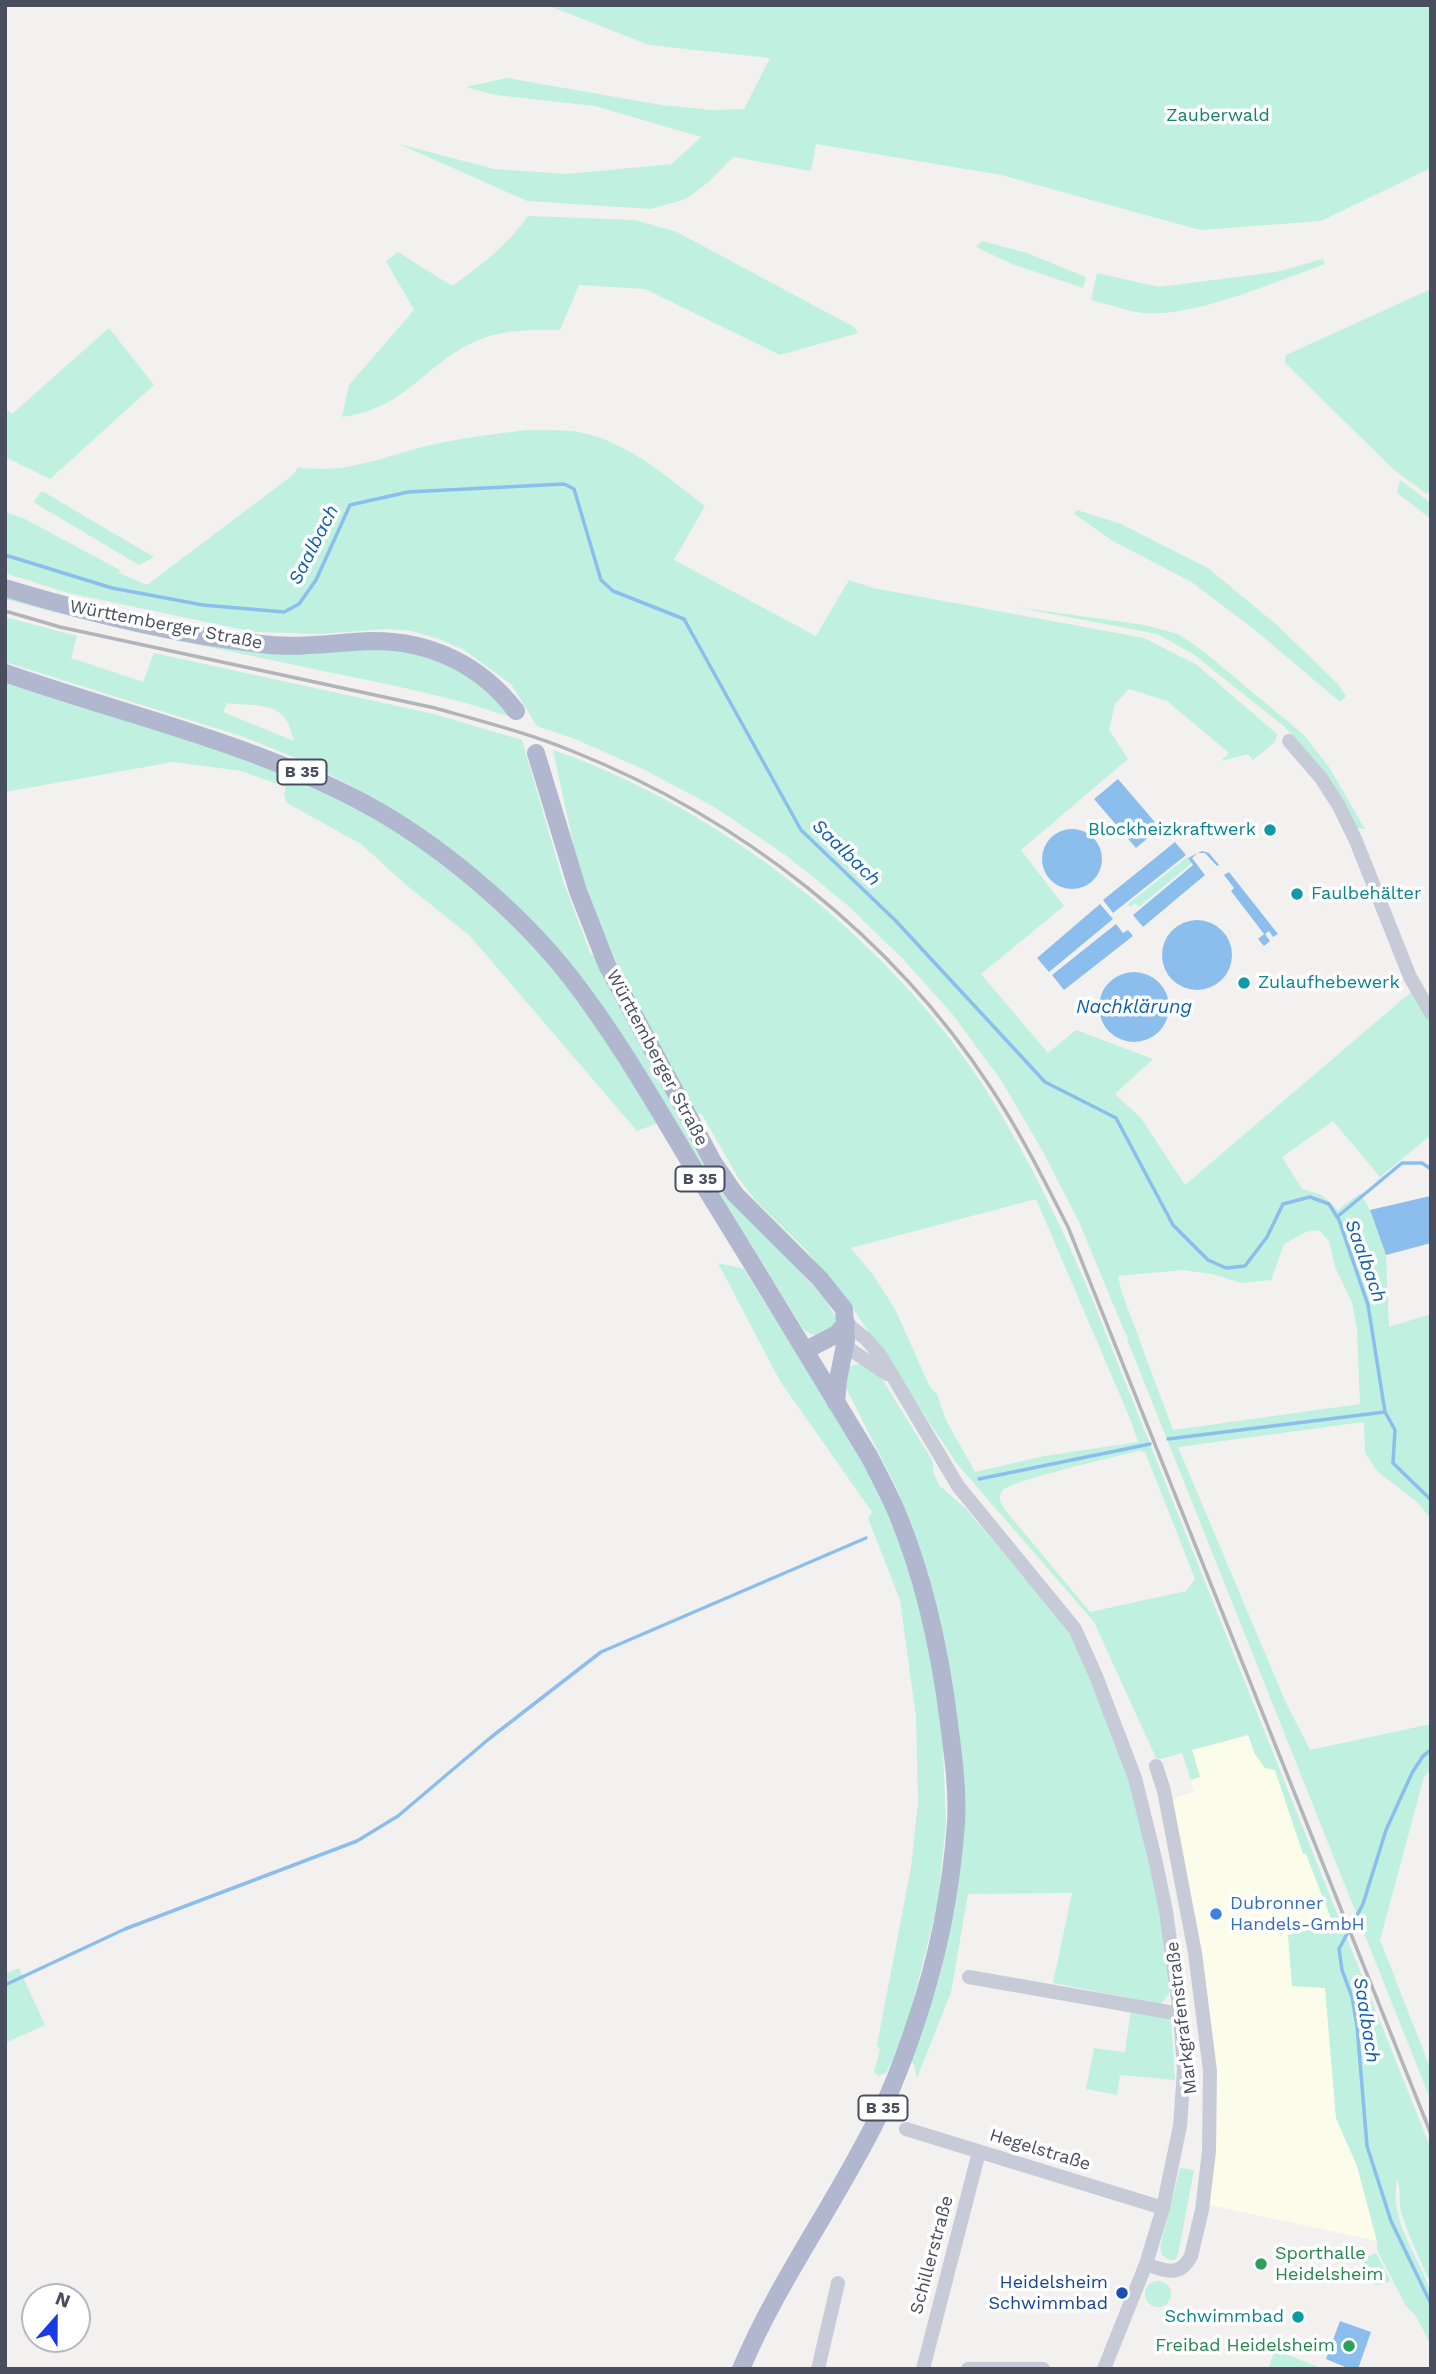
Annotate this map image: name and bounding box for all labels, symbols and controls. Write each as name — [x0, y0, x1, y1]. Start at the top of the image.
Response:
park label: Zauberwald — [1166, 105, 1270, 127]
water label: Saalbach — [284, 501, 344, 589]
street label: Württemberger Straße — [68, 596, 264, 654]
road number: B 35 — [278, 760, 326, 785]
water label: Saalbach — [807, 815, 885, 891]
place label: Blockheizkraftwerk — [1088, 819, 1256, 841]
marker: Blockheizkraftwerk — [1262, 822, 1278, 838]
place label: Faulbehälter — [1311, 883, 1421, 905]
marker: Faulbehälter — [1289, 886, 1305, 902]
street label: Württemberger Straße — [601, 966, 713, 1150]
place label: Zulaufhebewerk — [1258, 972, 1400, 994]
marker: Zulaufhebewerk — [1236, 975, 1252, 991]
water label: Nachklärung — [1076, 996, 1192, 1018]
road number: B 35 — [676, 1166, 724, 1191]
water label: Saalbach — [1340, 1217, 1390, 1305]
place label: Dubronner Handels-GmbH — [1230, 1893, 1365, 1936]
marker: Dubronner Handels-GmbH — [1208, 1906, 1224, 1922]
street label: Markgrafenstraße — [1162, 1940, 1202, 2096]
water label: Saalbach — [1348, 1976, 1384, 2064]
road number: B 35 — [858, 2096, 908, 2120]
street label: Hegelstraße — [987, 2124, 1093, 2176]
street label: Schillerstraße — [906, 2193, 958, 2317]
place label: Sporthalle Heidelsheim — [1275, 2243, 1383, 2286]
marker: Sporthalle Heidelsheim — [1253, 2256, 1269, 2272]
place label: Heidelsheim Schwimmbad — [988, 2272, 1108, 2314]
north arrow — [21, 2283, 91, 2353]
marker: Heidelsheim Schwimmbad — [1114, 2285, 1130, 2301]
text: N — [52, 2287, 74, 2313]
place label: Schwimmbad — [1164, 2306, 1284, 2328]
marker: Schwimmbad — [1290, 2309, 1306, 2325]
place label: Freibad Heidelsheim — [1155, 2335, 1335, 2357]
marker: Freibad Heidelsheim — [1341, 2338, 1357, 2354]

